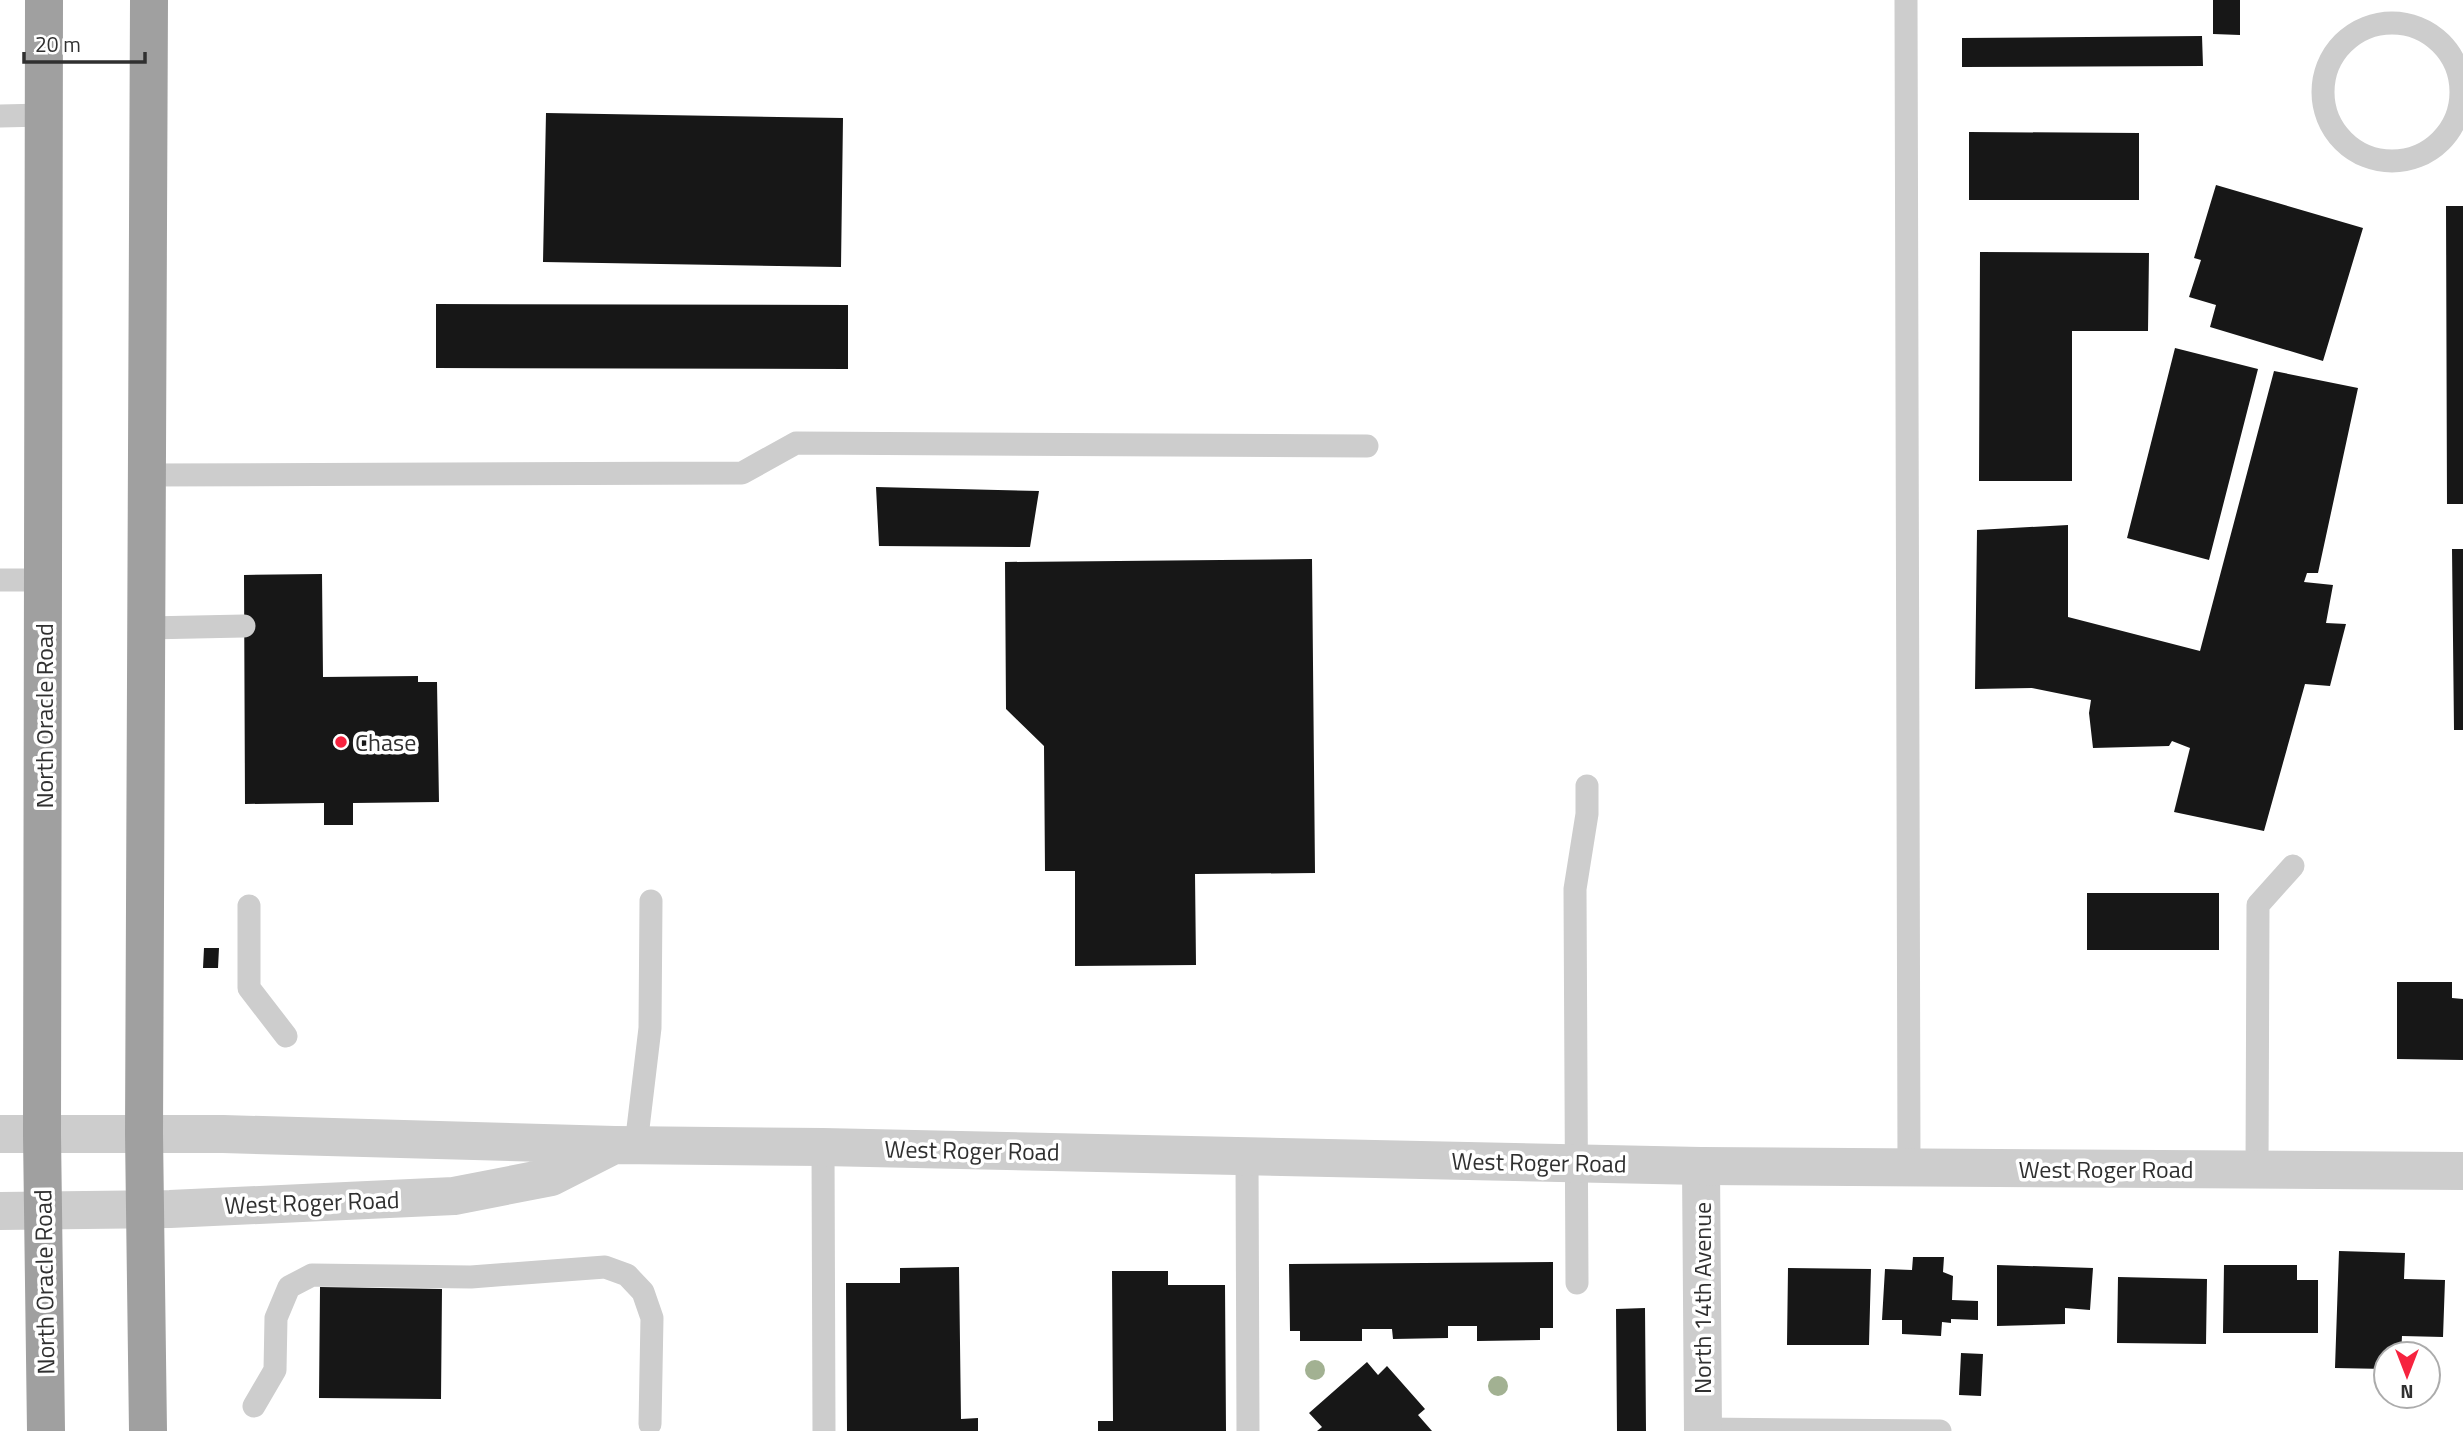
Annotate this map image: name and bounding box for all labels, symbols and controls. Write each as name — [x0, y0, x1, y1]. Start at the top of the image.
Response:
scale bar — [24, 21, 145, 65]
text: 20 m — [35, 28, 81, 60]
street label: North Oracle Road — [26, 623, 62, 809]
place label: Chase — [355, 724, 416, 760]
marker: Chase — [333, 734, 349, 750]
street label: West Roger Road — [884, 1130, 1060, 1170]
street label: West Roger Road — [1451, 1142, 1627, 1182]
street label: West Roger Road — [2018, 1151, 2194, 1187]
street label: West Roger Road — [224, 1181, 400, 1223]
street label: North Oracle Road — [24, 1189, 64, 1375]
street label: North 14th Avenue — [1684, 1202, 1720, 1394]
north arrow — [2372, 1340, 2442, 1410]
text: N — [2400, 1378, 2414, 1407]

